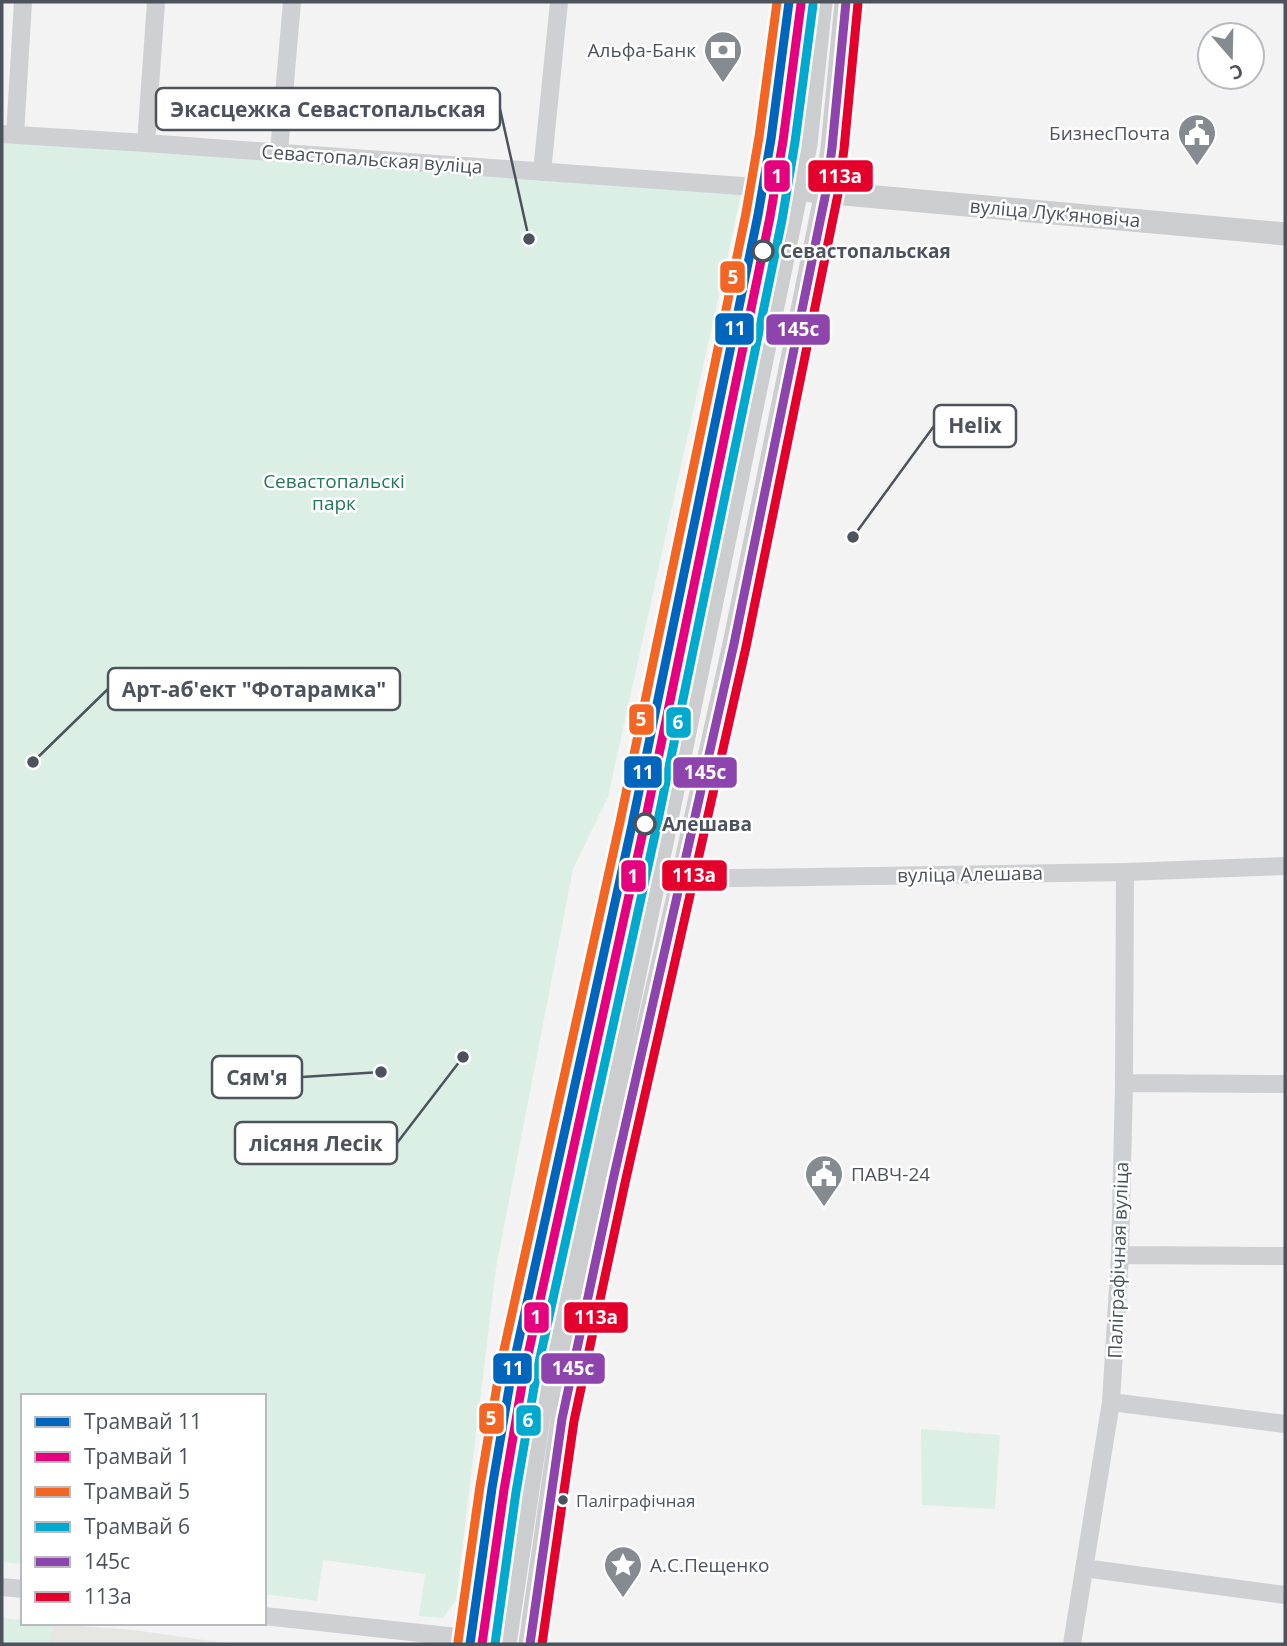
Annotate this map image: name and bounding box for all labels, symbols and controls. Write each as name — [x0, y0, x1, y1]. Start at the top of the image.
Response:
north arrow — [1196, 21, 1266, 91]
bank icon: Альфа-Банк — [702, 29, 744, 84]
place label: Альфа-Банк — [588, 37, 696, 63]
text: С — [1227, 58, 1247, 86]
callout: Экасцежка Севастопальская — [156, 88, 500, 130]
text: Экасцежка Севастопальская — [170, 95, 486, 123]
public building icon: БизнесПочта — [1176, 112, 1218, 167]
place label: БизнесПочта — [1049, 120, 1170, 146]
street label: Севастопальская вуліца — [261, 138, 483, 180]
line badge: 1 — [763, 159, 791, 193]
line badge: 113а — [807, 159, 874, 193]
text: 1 — [772, 163, 782, 189]
text: 113а — [818, 163, 862, 189]
street label: вуліца Лукʼяновіча — [969, 193, 1141, 233]
place label: Севастопальская — [780, 238, 951, 264]
marker: Севастопальская — [752, 240, 774, 262]
line badge: 5 — [719, 260, 746, 294]
text: 5 — [728, 264, 738, 290]
line badge: 11 — [714, 312, 755, 346]
line badge: 145с — [765, 313, 831, 346]
text: 11 — [724, 315, 746, 341]
text: 145с — [777, 316, 819, 342]
callout: Helix — [934, 405, 1016, 447]
text: Helix — [948, 411, 1003, 439]
park label: Севастопальскі парк — [263, 468, 405, 516]
callout: Арт-аб'ект "Фотарамка" — [108, 668, 400, 710]
text: Арт-аб'ект "Фотарамка" — [122, 675, 386, 703]
line badge: 5 — [628, 703, 655, 736]
text: 5 — [636, 706, 646, 732]
line badge: 6 — [665, 706, 692, 739]
text: 6 — [673, 709, 684, 735]
line badge: 11 — [623, 755, 663, 789]
line badge: 145с — [672, 756, 738, 789]
text: 11 — [632, 759, 654, 785]
text: 145с — [684, 759, 726, 785]
place label: Алешава — [662, 811, 752, 837]
marker: Алешава — [634, 813, 656, 835]
line badge: 1 — [620, 859, 647, 893]
line badge: 113а — [661, 859, 728, 892]
street label: вуліца Алешава — [897, 860, 1043, 888]
text: 113а — [672, 862, 716, 888]
text: 1 — [628, 863, 638, 889]
callout: Сям'я — [212, 1056, 302, 1098]
text: Сям'я — [226, 1063, 288, 1091]
callout: лісяня Лесік — [235, 1122, 397, 1164]
text: лісяня Лесік — [249, 1129, 383, 1157]
public building icon: ПАВЧ-24 — [803, 1153, 845, 1208]
place label: ПАВЧ-24 — [851, 1161, 930, 1187]
street label: Паліграфічная вуліца — [1102, 1161, 1134, 1359]
line badge: 1 — [523, 1301, 550, 1334]
line badge: 113а — [563, 1301, 629, 1334]
text: 1 — [531, 1304, 541, 1330]
text: 113а — [574, 1304, 618, 1330]
line badge: 11 — [492, 1352, 533, 1385]
line badge: 145с — [540, 1352, 606, 1385]
text: 11 — [502, 1355, 524, 1381]
text: 145с — [552, 1355, 594, 1381]
legend — [21, 1394, 266, 1625]
line badge: 5 — [478, 1402, 505, 1435]
line badge: 6 — [515, 1404, 542, 1437]
text: 5 — [486, 1405, 496, 1431]
text: Трамвай 11 — [84, 1407, 202, 1435]
text: 6 — [523, 1407, 534, 1433]
text: Трамвай 1 — [84, 1442, 190, 1470]
text: Трамвай 5 — [84, 1477, 190, 1505]
place label: Паліграфічная — [576, 1489, 695, 1512]
marker: Паліграфічная — [556, 1493, 570, 1507]
text: Трамвай 6 — [84, 1512, 190, 1540]
place icon: А.С.Пещенко — [602, 1544, 644, 1599]
text: 145с — [84, 1547, 130, 1575]
place label: А.С.Пещенко — [650, 1552, 769, 1578]
text: 113а — [84, 1582, 132, 1610]

